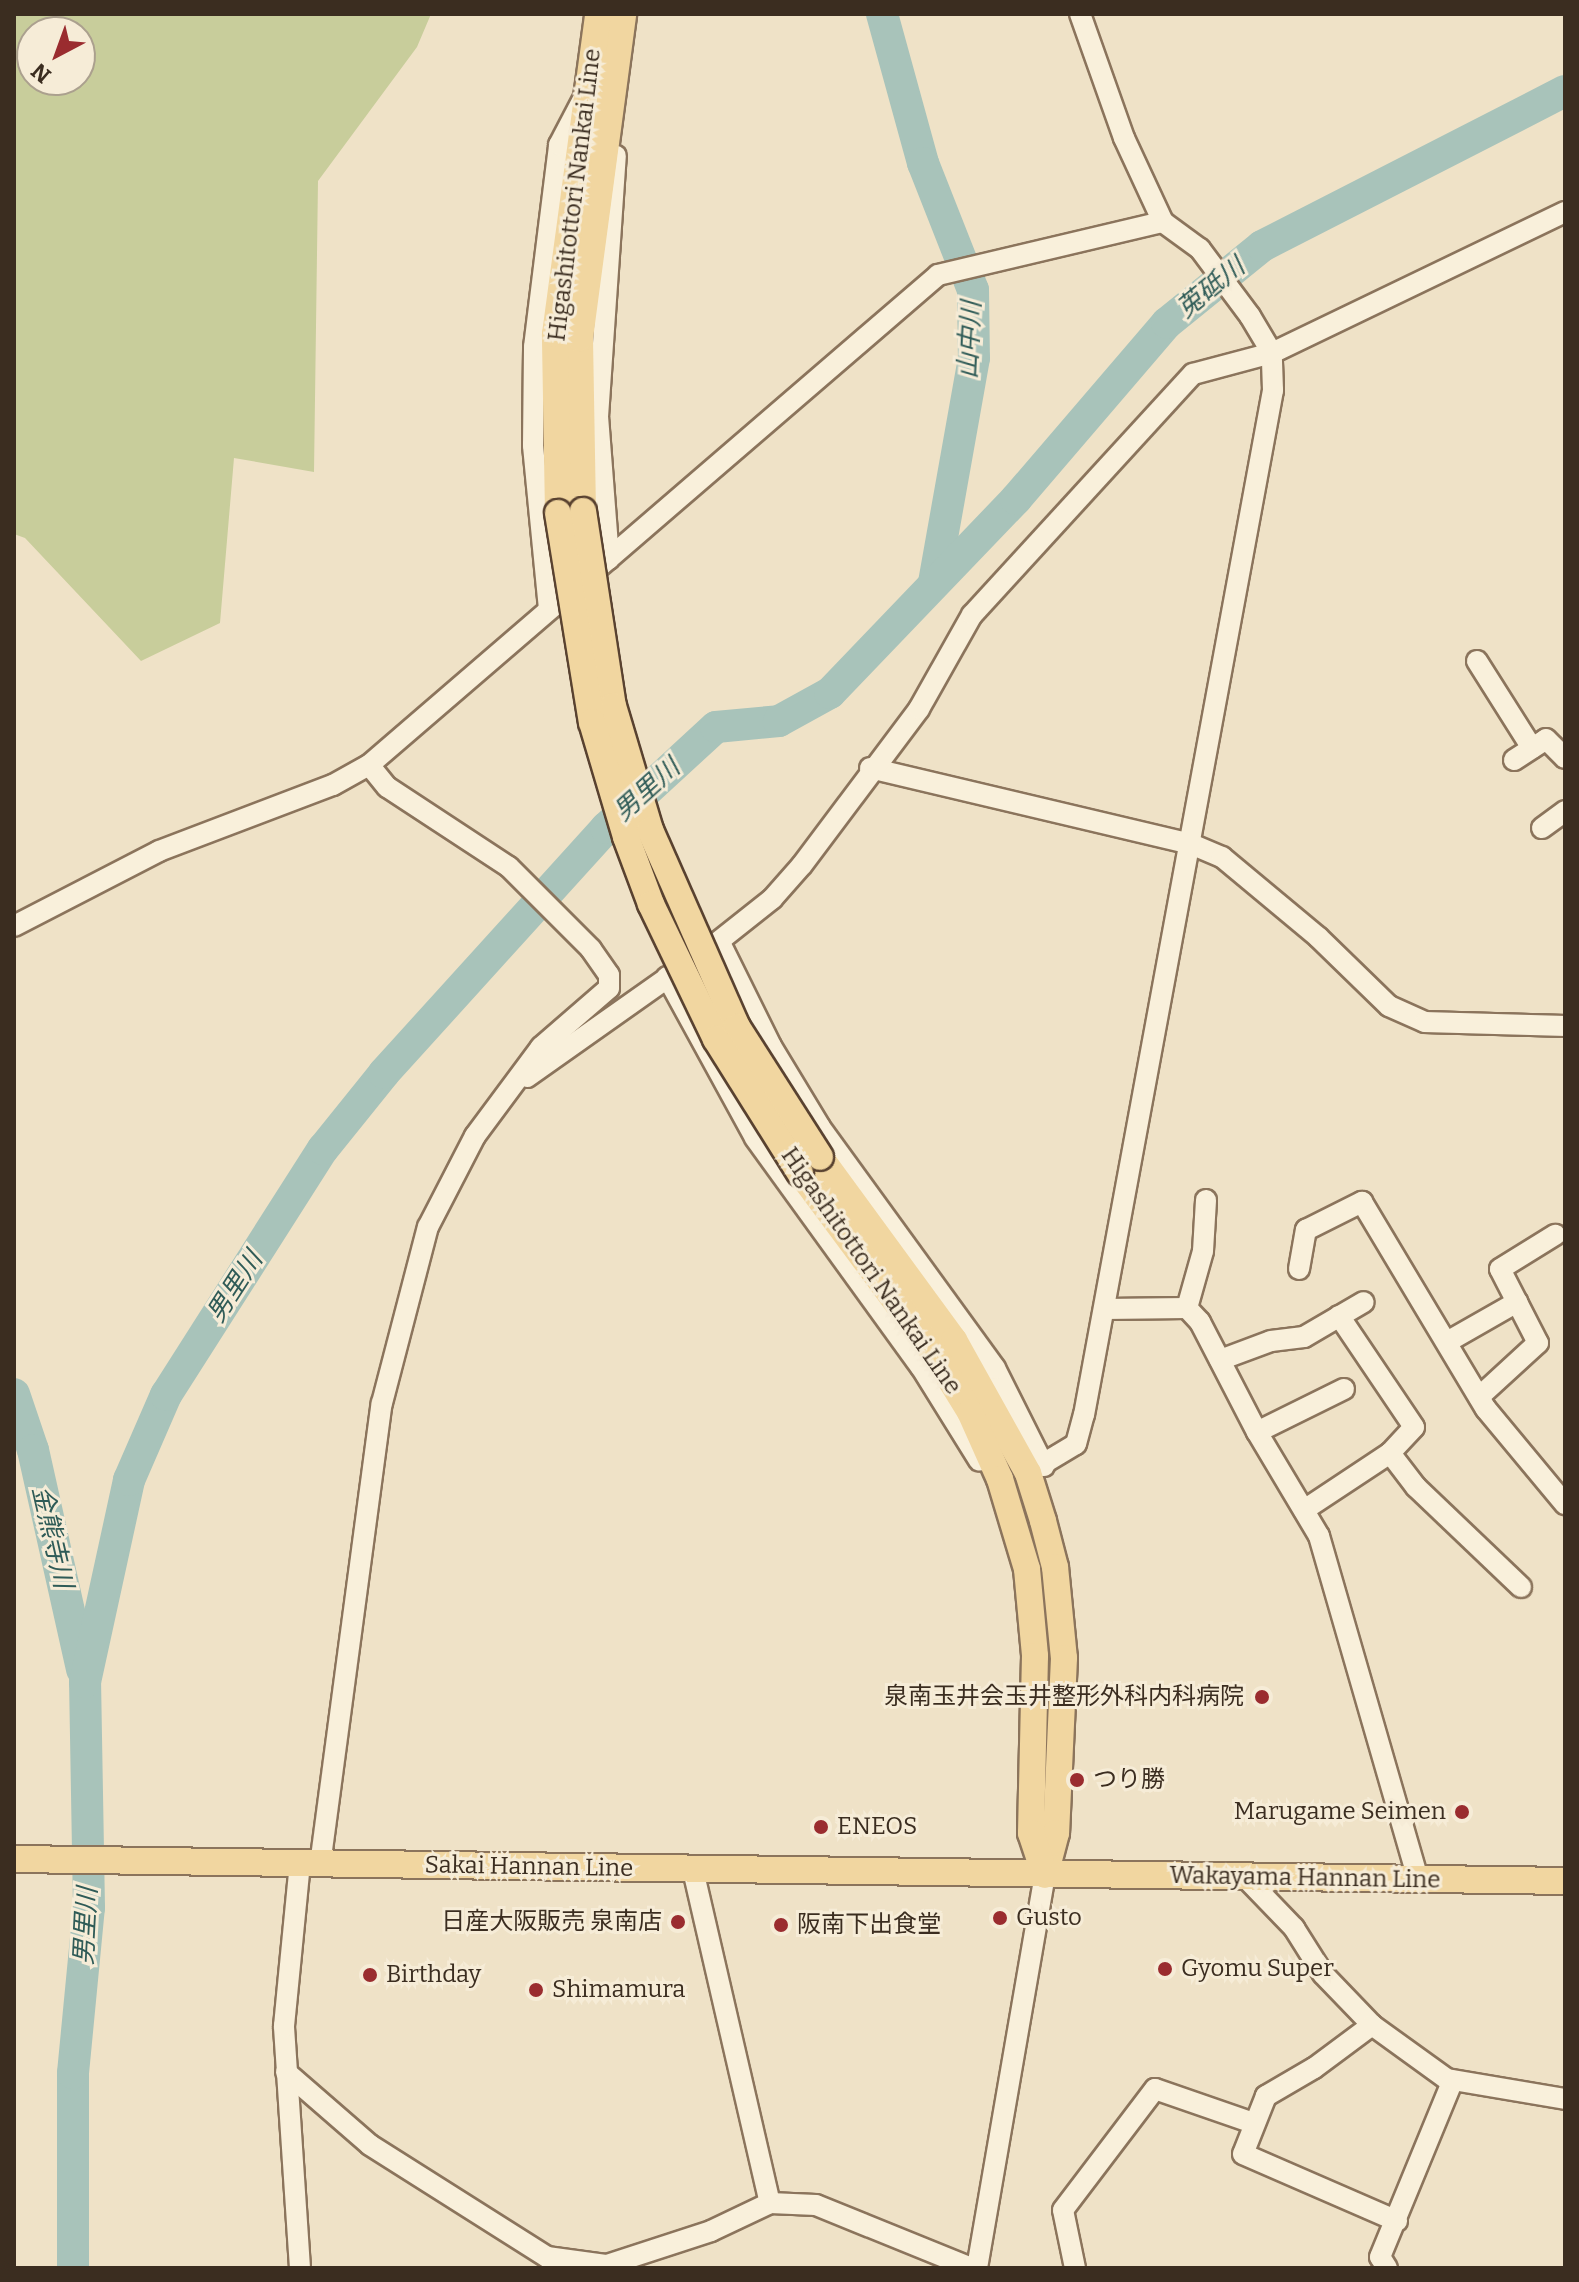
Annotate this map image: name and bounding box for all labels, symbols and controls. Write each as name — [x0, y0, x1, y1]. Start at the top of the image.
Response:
north arrow — [16, 16, 96, 96]
street label: Higashitottori Nankai Line — [543, 47, 607, 343]
text: N — [26, 57, 57, 89]
water label: 莵砥川 — [1171, 251, 1251, 325]
water label: 山中川 — [952, 300, 988, 380]
water label: 男里川 — [608, 752, 686, 828]
street label: Higashitottori Nankai Line — [775, 1142, 967, 1400]
water label: 男里川 — [201, 1246, 269, 1328]
water label: 金熊寺川 — [25, 1483, 79, 1591]
place label: 泉南玉井会玉井整形外科内科病院 — [884, 1683, 1244, 1711]
marker: 泉南玉井会玉井整形外科内科病院 — [1251, 1686, 1273, 1708]
place label: つり勝 — [1093, 1766, 1165, 1794]
marker: つり勝 — [1068, 1771, 1086, 1789]
place label: Marugame Seimen — [1234, 1798, 1446, 1826]
marker: Marugame Seimen — [1453, 1803, 1471, 1821]
place label: ENEOS — [837, 1813, 917, 1841]
marker: ENEOS — [812, 1818, 830, 1836]
street label: Sakai Hannan Line — [424, 1851, 634, 1883]
street label: Wakayama Hannan Line — [1169, 1861, 1441, 1895]
water label: 男里川 — [68, 1886, 104, 1966]
place label: Gusto — [1016, 1904, 1082, 1932]
place label: 日産大阪販売 泉南店 — [441, 1908, 662, 1936]
marker: Gusto — [991, 1909, 1009, 1927]
place label: 阪南下出食堂 — [797, 1911, 941, 1939]
marker: 日産大阪販売 泉南店 — [669, 1913, 687, 1931]
marker: 阪南下出食堂 — [772, 1916, 790, 1934]
place label: Gyomu Super — [1181, 1955, 1334, 1983]
marker: Gyomu Super — [1156, 1960, 1174, 1978]
place label: Birthday — [386, 1961, 481, 1989]
marker: Birthday — [361, 1966, 379, 1984]
place label: Shimamura — [552, 1976, 685, 2004]
marker: Shimamura — [527, 1981, 545, 1999]

